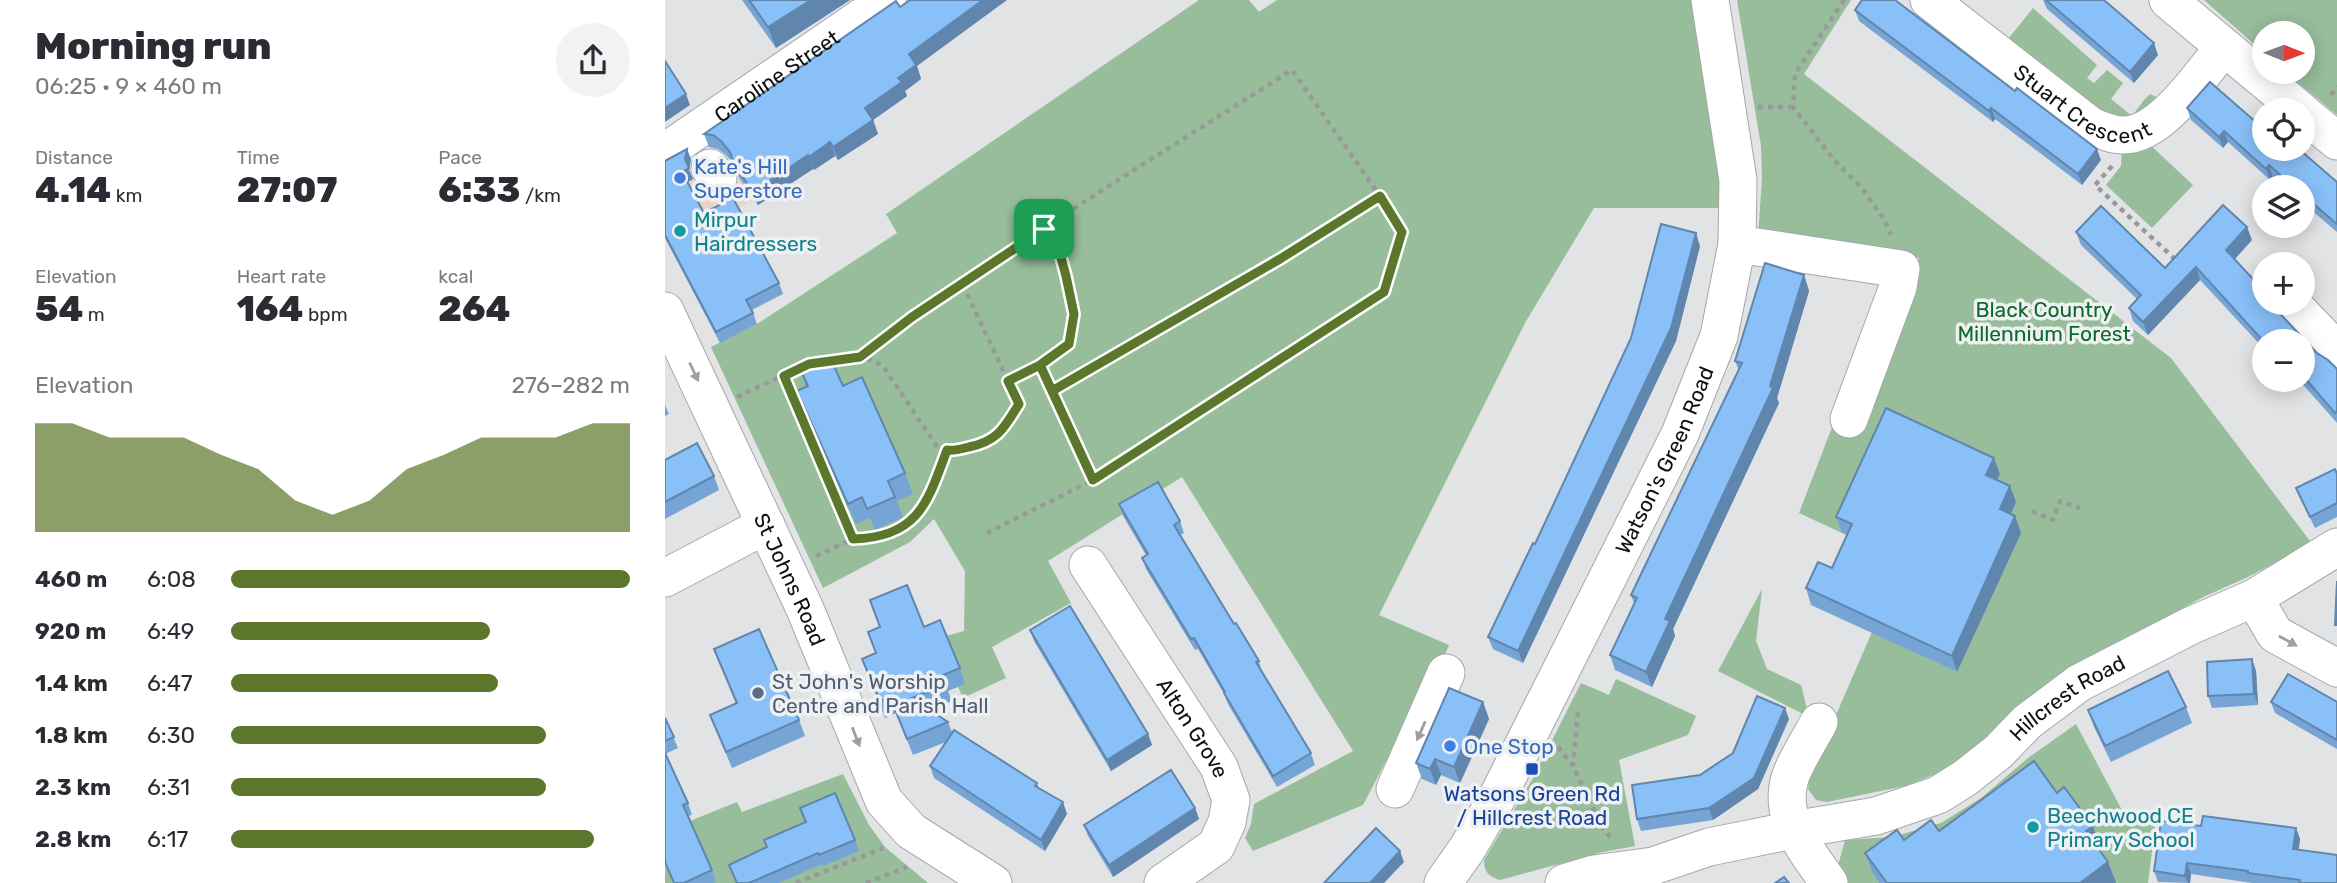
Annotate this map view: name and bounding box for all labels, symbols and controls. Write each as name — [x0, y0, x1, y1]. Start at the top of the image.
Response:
north arrow — [2252, 21, 2315, 84]
map controls — [2252, 21, 2315, 392]
text: Morning run — [35, 23, 272, 69]
button: share — [556, 23, 630, 97]
street label: Caroline Street — [709, 24, 844, 127]
street label: Stuart Crescent — [2009, 58, 2155, 148]
text: 06:25 · 9 × 460 m — [35, 72, 222, 100]
button: locate — [2252, 98, 2315, 161]
text: Distance — [35, 146, 113, 169]
text: Time — [237, 146, 280, 169]
text: Pace — [438, 146, 482, 169]
place label: Kate's Hill Superstore — [694, 154, 802, 203]
text: 4.14 — [35, 169, 111, 211]
text: 27:07 — [237, 169, 338, 211]
text: 6:33 — [438, 169, 520, 211]
marker: Kate's Hill Superstore — [672, 170, 688, 186]
button: layers — [2252, 175, 2315, 238]
text: km — [111, 184, 143, 207]
text: /km — [520, 184, 561, 207]
pin — [1014, 199, 1074, 259]
place label: Mirpur Hairdressers — [694, 207, 817, 256]
icon: arrive — [1025, 210, 1063, 248]
marker: Mirpur Hairdressers — [672, 223, 688, 239]
button: + — [2252, 252, 2315, 315]
text: Elevation — [35, 265, 116, 288]
text: Heart rate — [237, 265, 326, 288]
text: kcal — [438, 265, 473, 288]
text: 54 — [35, 288, 83, 330]
text: 164 — [237, 288, 303, 330]
text: 264 — [438, 288, 510, 330]
park label: Black Country Millennium Forest — [1957, 297, 2131, 346]
text: m — [83, 303, 105, 326]
text: bpm — [303, 303, 348, 326]
button: − — [2252, 329, 2315, 392]
one-way arrow — [688, 362, 700, 382]
street label: Watson's Green Road — [1609, 363, 1718, 558]
text: Elevation — [35, 371, 134, 399]
text: 276–282 m — [512, 371, 630, 399]
street label: St Johns Road — [749, 509, 831, 649]
text: 460 m — [35, 565, 107, 593]
text: 6:08 — [147, 565, 196, 593]
text: 920 m — [35, 617, 106, 645]
text: 6:49 — [147, 617, 195, 645]
one-way arrow — [2278, 635, 2298, 647]
street label: Hillcrest Road — [2004, 649, 2129, 746]
text: 1.4 km — [35, 669, 108, 697]
text: 6:47 — [147, 669, 192, 697]
place label: St John's Worship Centre and Parish Hall — [772, 669, 989, 718]
street label: Alton Grove — [1152, 673, 1234, 781]
marker: St John's Worship Centre and Parish Hall — [750, 685, 766, 701]
text: 1.8 km — [35, 721, 108, 749]
text: 6:30 — [147, 721, 195, 749]
one-way arrow — [1415, 721, 1427, 741]
one-way arrow — [851, 726, 862, 747]
place label: One Stop — [1464, 734, 1554, 759]
marker: One Stop — [1442, 738, 1458, 754]
marker: Watsons Green Rd / Hillcrest Road — [1524, 761, 1540, 777]
text: 2.3 km — [35, 773, 111, 801]
text: 6:31 — [147, 773, 190, 801]
place label: Watsons Green Rd / Hillcrest Road — [1444, 781, 1621, 830]
place label: Beechwood CE Primary School — [2047, 803, 2195, 852]
marker: Beechwood CE Primary School — [2025, 819, 2041, 835]
text: 2.8 km — [35, 825, 111, 853]
text: 6:17 — [147, 825, 188, 853]

